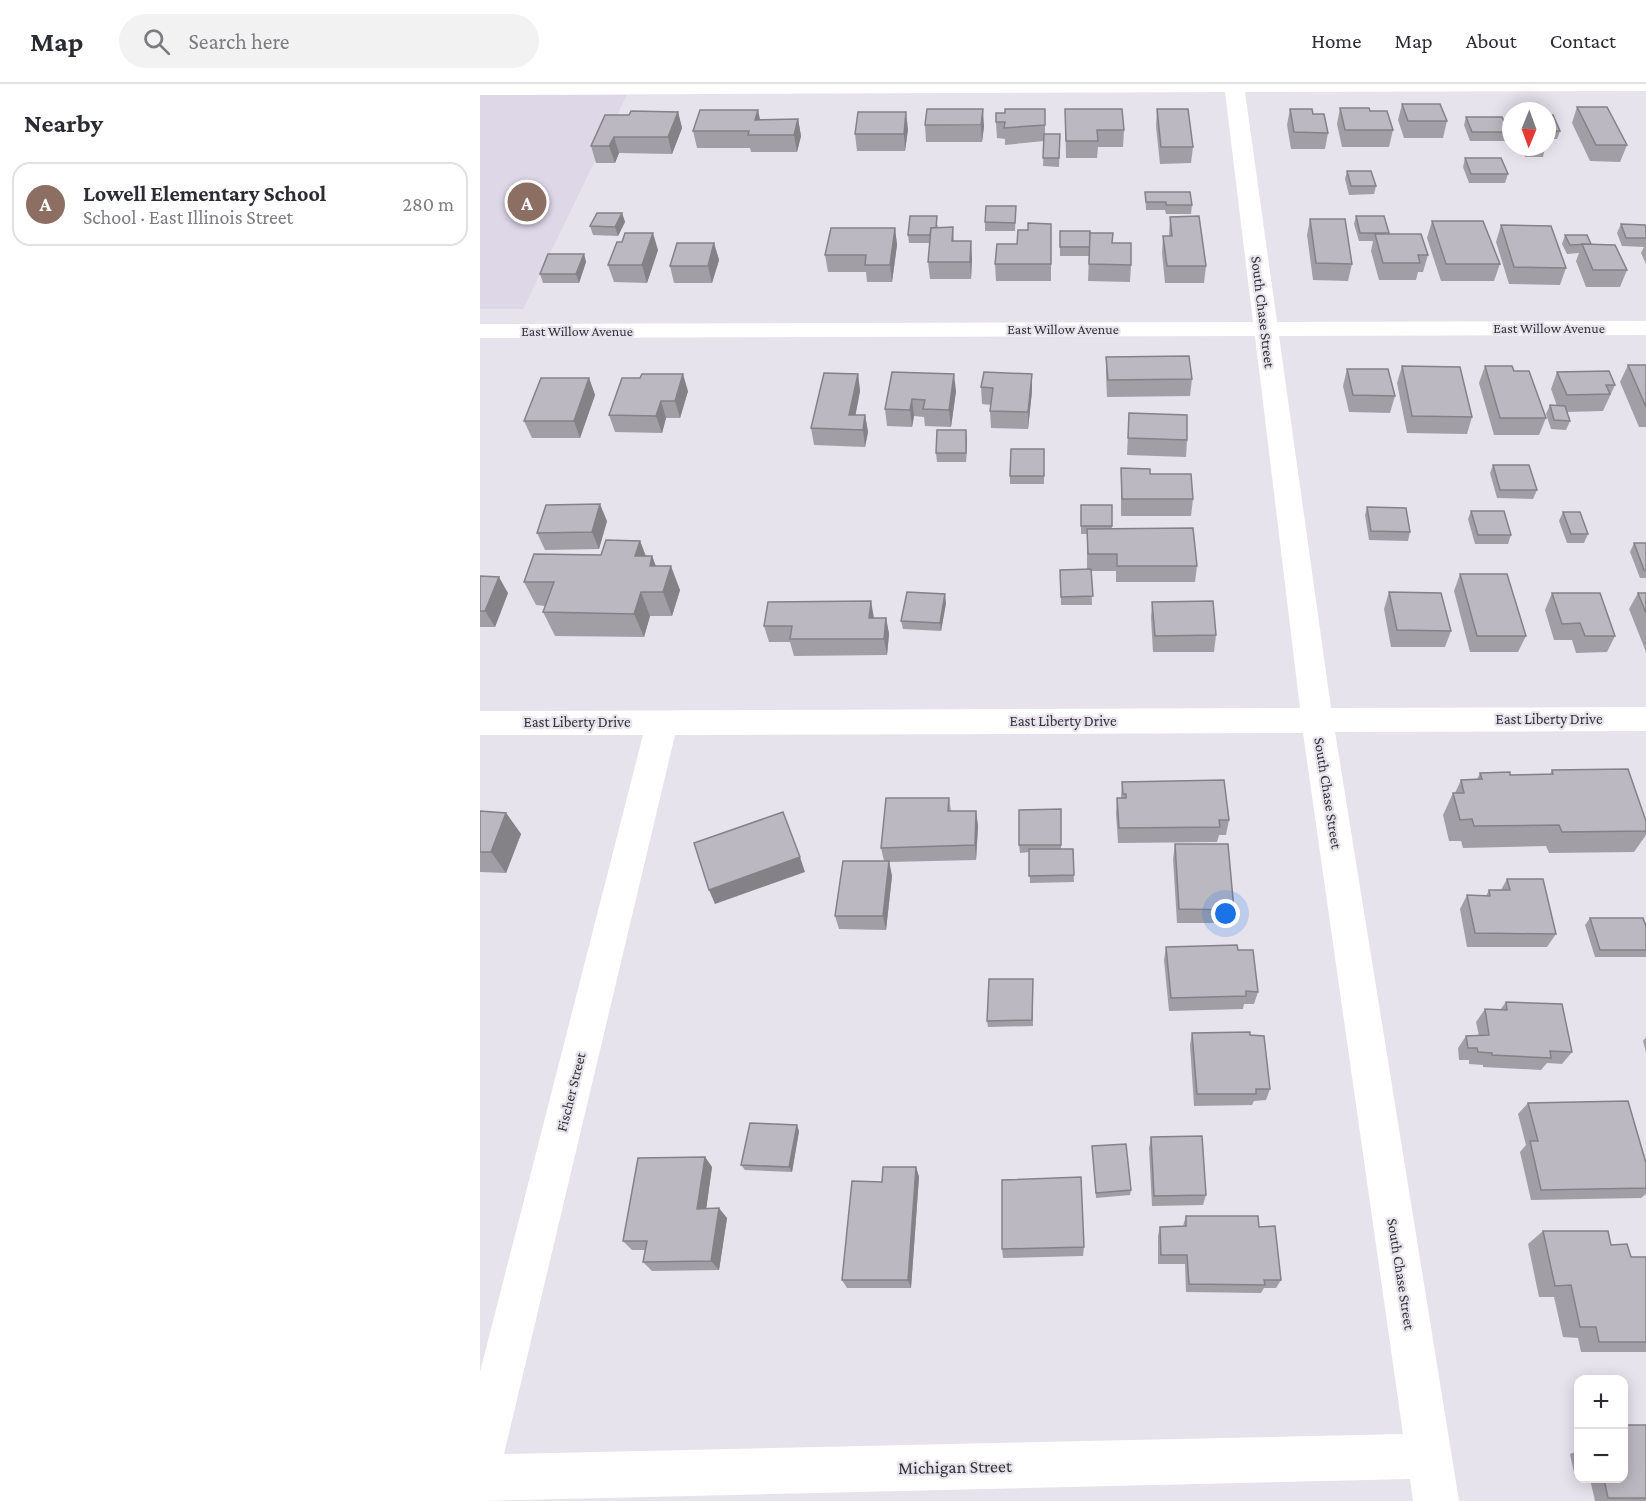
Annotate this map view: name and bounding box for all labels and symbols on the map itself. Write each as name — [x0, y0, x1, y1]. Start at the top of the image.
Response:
north arrow — [1502, 102, 1556, 156]
pin: A — [508, 180, 546, 224]
street label: South Chase Street — [1248, 255, 1278, 370]
street label: East Willow Avenue — [1493, 320, 1605, 336]
street label: East Willow Avenue — [1007, 321, 1119, 337]
street label: East Willow Avenue — [521, 323, 633, 339]
street label: East Liberty Drive — [1495, 711, 1603, 728]
street label: East Liberty Drive — [1009, 713, 1117, 730]
street label: East Liberty Drive — [523, 714, 631, 731]
street label: South Chase Street — [1311, 736, 1345, 851]
your location — [1211, 899, 1240, 928]
street label: Fischer Street — [553, 1050, 589, 1133]
street label: South Chase Street — [1384, 1217, 1418, 1332]
street label: Michigan Street — [898, 1456, 1013, 1478]

